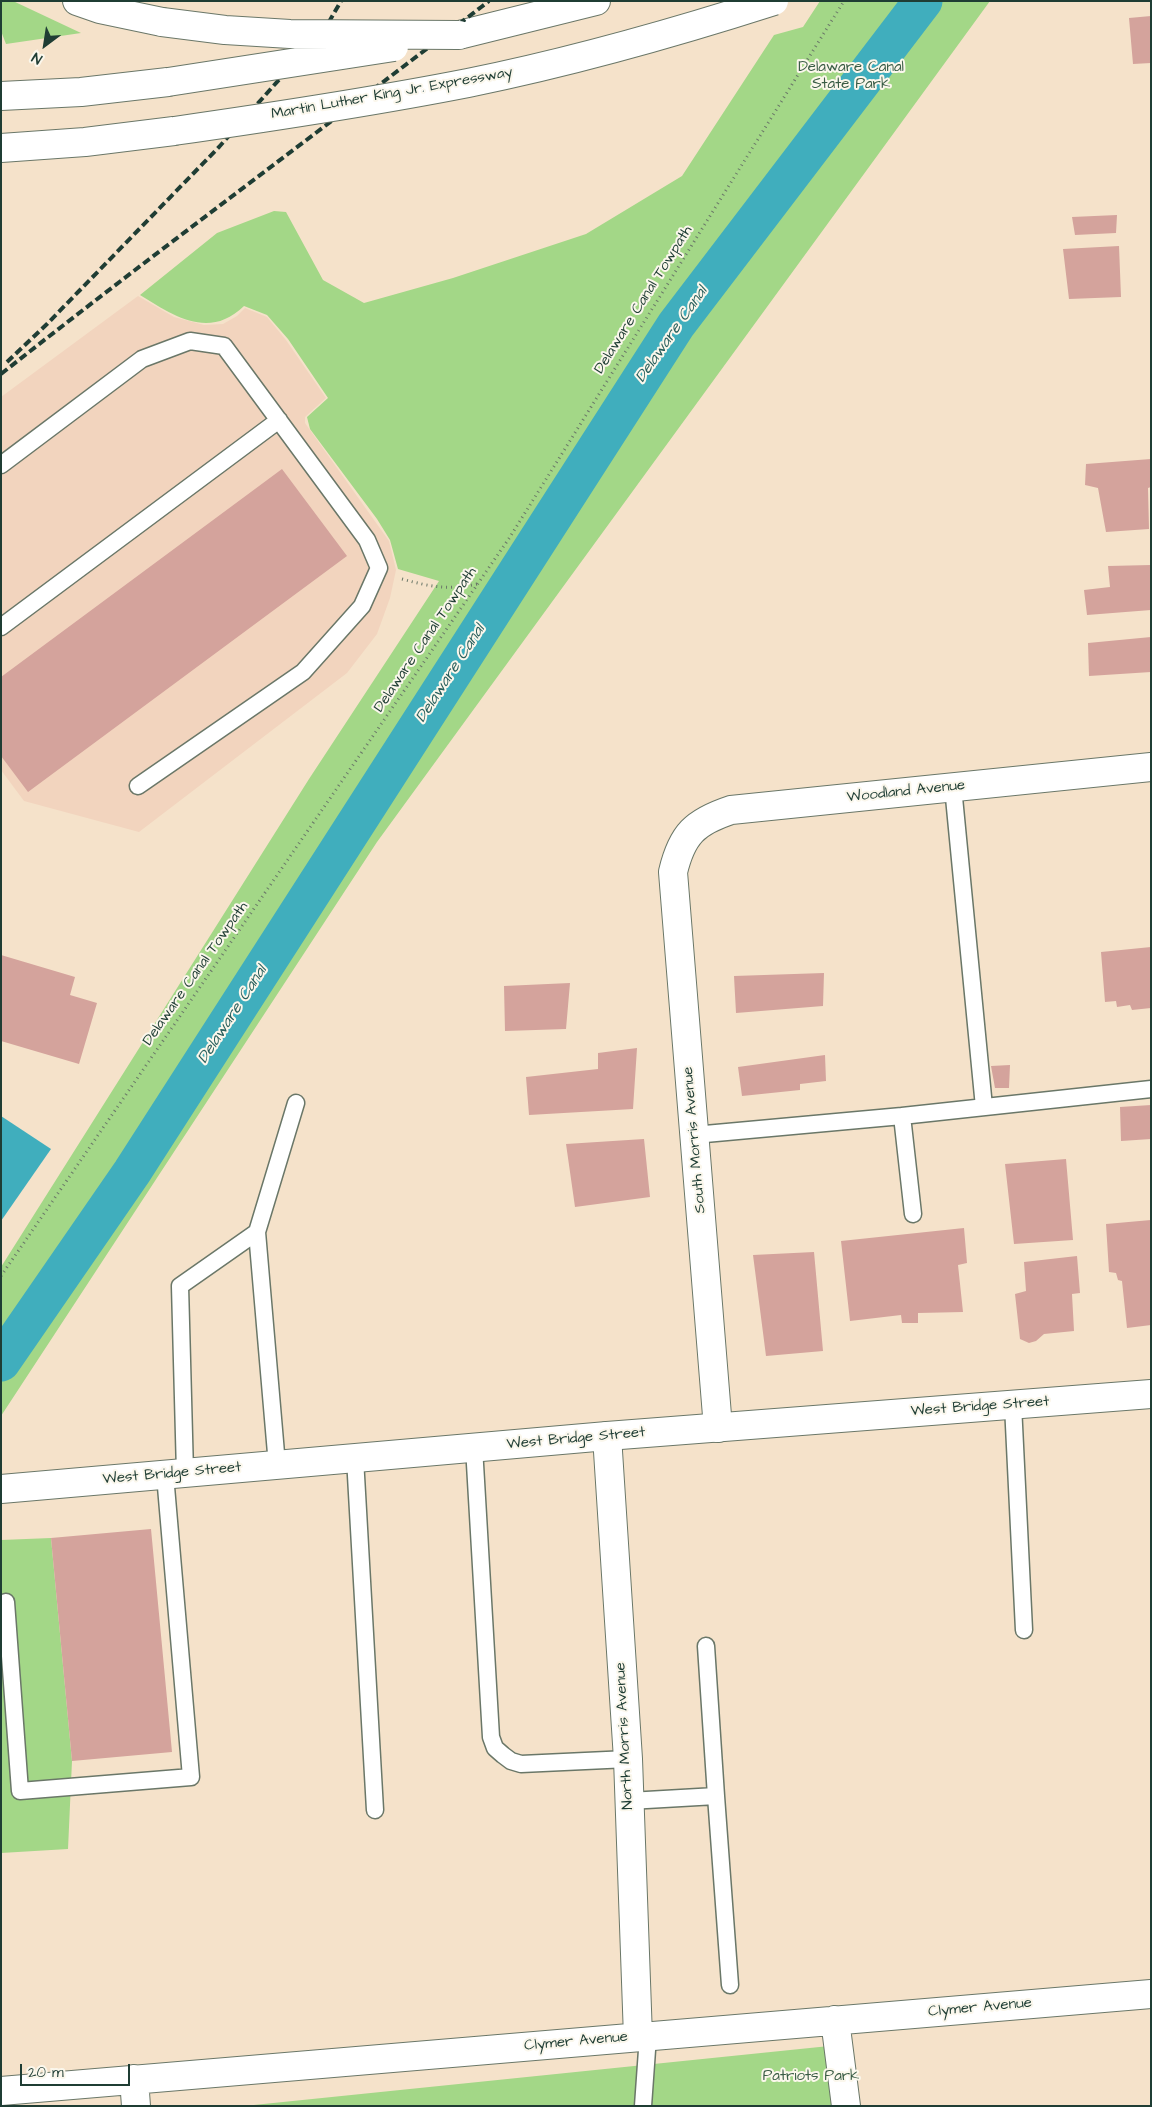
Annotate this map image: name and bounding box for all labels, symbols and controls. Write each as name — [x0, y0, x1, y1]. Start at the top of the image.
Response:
north arrow — [20, 20, 70, 70]
text: N — [28, 47, 46, 69]
park label: Delaware Canal State Park — [798, 59, 904, 94]
street label: Martin Luther King Jr. Expressway — [270, 64, 514, 124]
street label: Delaware Canal Towpath — [591, 223, 697, 377]
water label: Delaware Canal — [632, 283, 712, 387]
street label: Delaware Canal Towpath — [371, 564, 481, 716]
water label: Delaware Canal — [412, 621, 490, 727]
street label: Woodland Avenue — [846, 777, 966, 807]
street label: Delaware Canal Towpath — [140, 899, 252, 1049]
water label: Delaware Canal — [194, 962, 272, 1068]
street label: South Morris Avenue — [680, 1066, 710, 1214]
street label: West Bridge Street — [910, 1393, 1050, 1421]
street label: West Bridge Street — [506, 1424, 646, 1454]
street label: West Bridge Street — [102, 1459, 242, 1489]
street label: North Morris Avenue — [612, 1662, 638, 1810]
street label: Clymer Avenue — [927, 1995, 1033, 2021]
street label: Clymer Avenue — [523, 2029, 629, 2055]
scale bar — [22, 2054, 132, 2086]
text: 20 m — [28, 2062, 64, 2083]
park label: Patriots Park — [763, 2068, 859, 2086]

